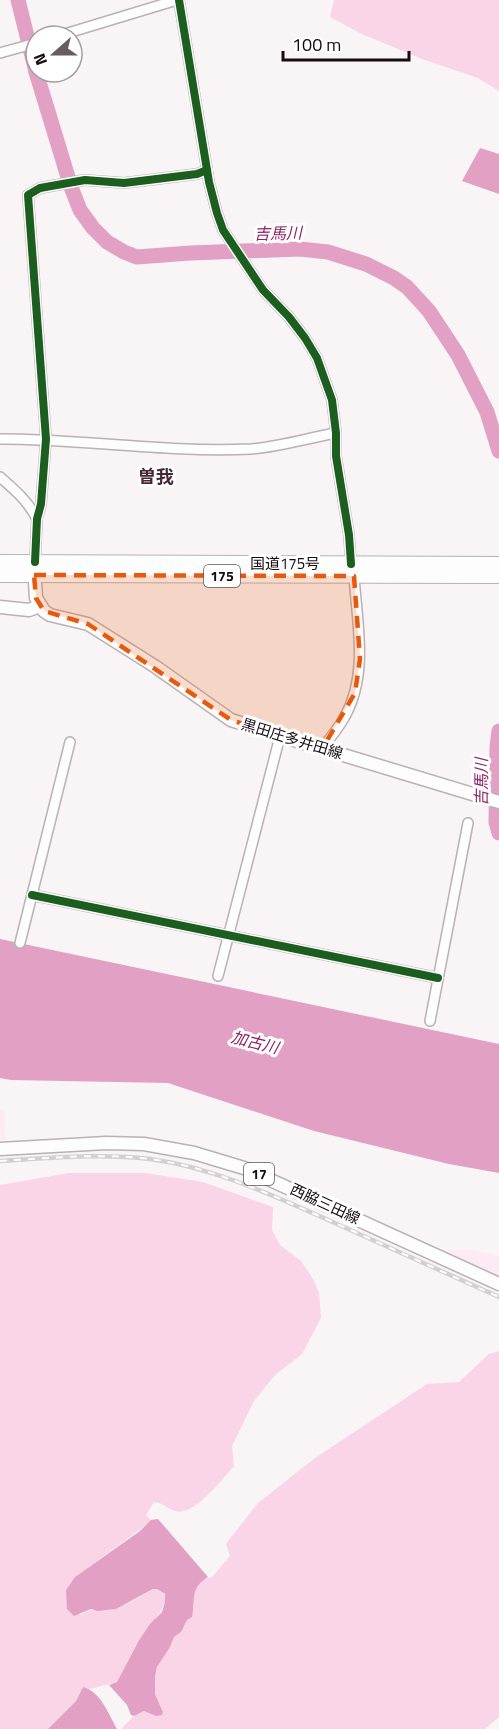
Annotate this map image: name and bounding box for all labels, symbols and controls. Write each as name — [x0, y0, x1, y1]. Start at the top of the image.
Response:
north arrow — [24, 24, 84, 84]
scale bar — [283, 24, 409, 62]
text: 100 m — [292, 31, 341, 58]
text: N — [27, 50, 53, 69]
water label: 吉馬川 — [254, 221, 304, 245]
district label: 曽我 — [138, 463, 174, 490]
street label: 国道175号 — [250, 552, 320, 575]
road number: 175 — [204, 565, 240, 587]
street label: 黒田庄多井田線 — [239, 712, 346, 765]
water label: 吉馬川 — [469, 756, 493, 806]
water label: 加古川 — [229, 1025, 283, 1060]
road number: 17 — [244, 1163, 274, 1185]
street label: 西脇三田線 — [286, 1177, 364, 1230]

